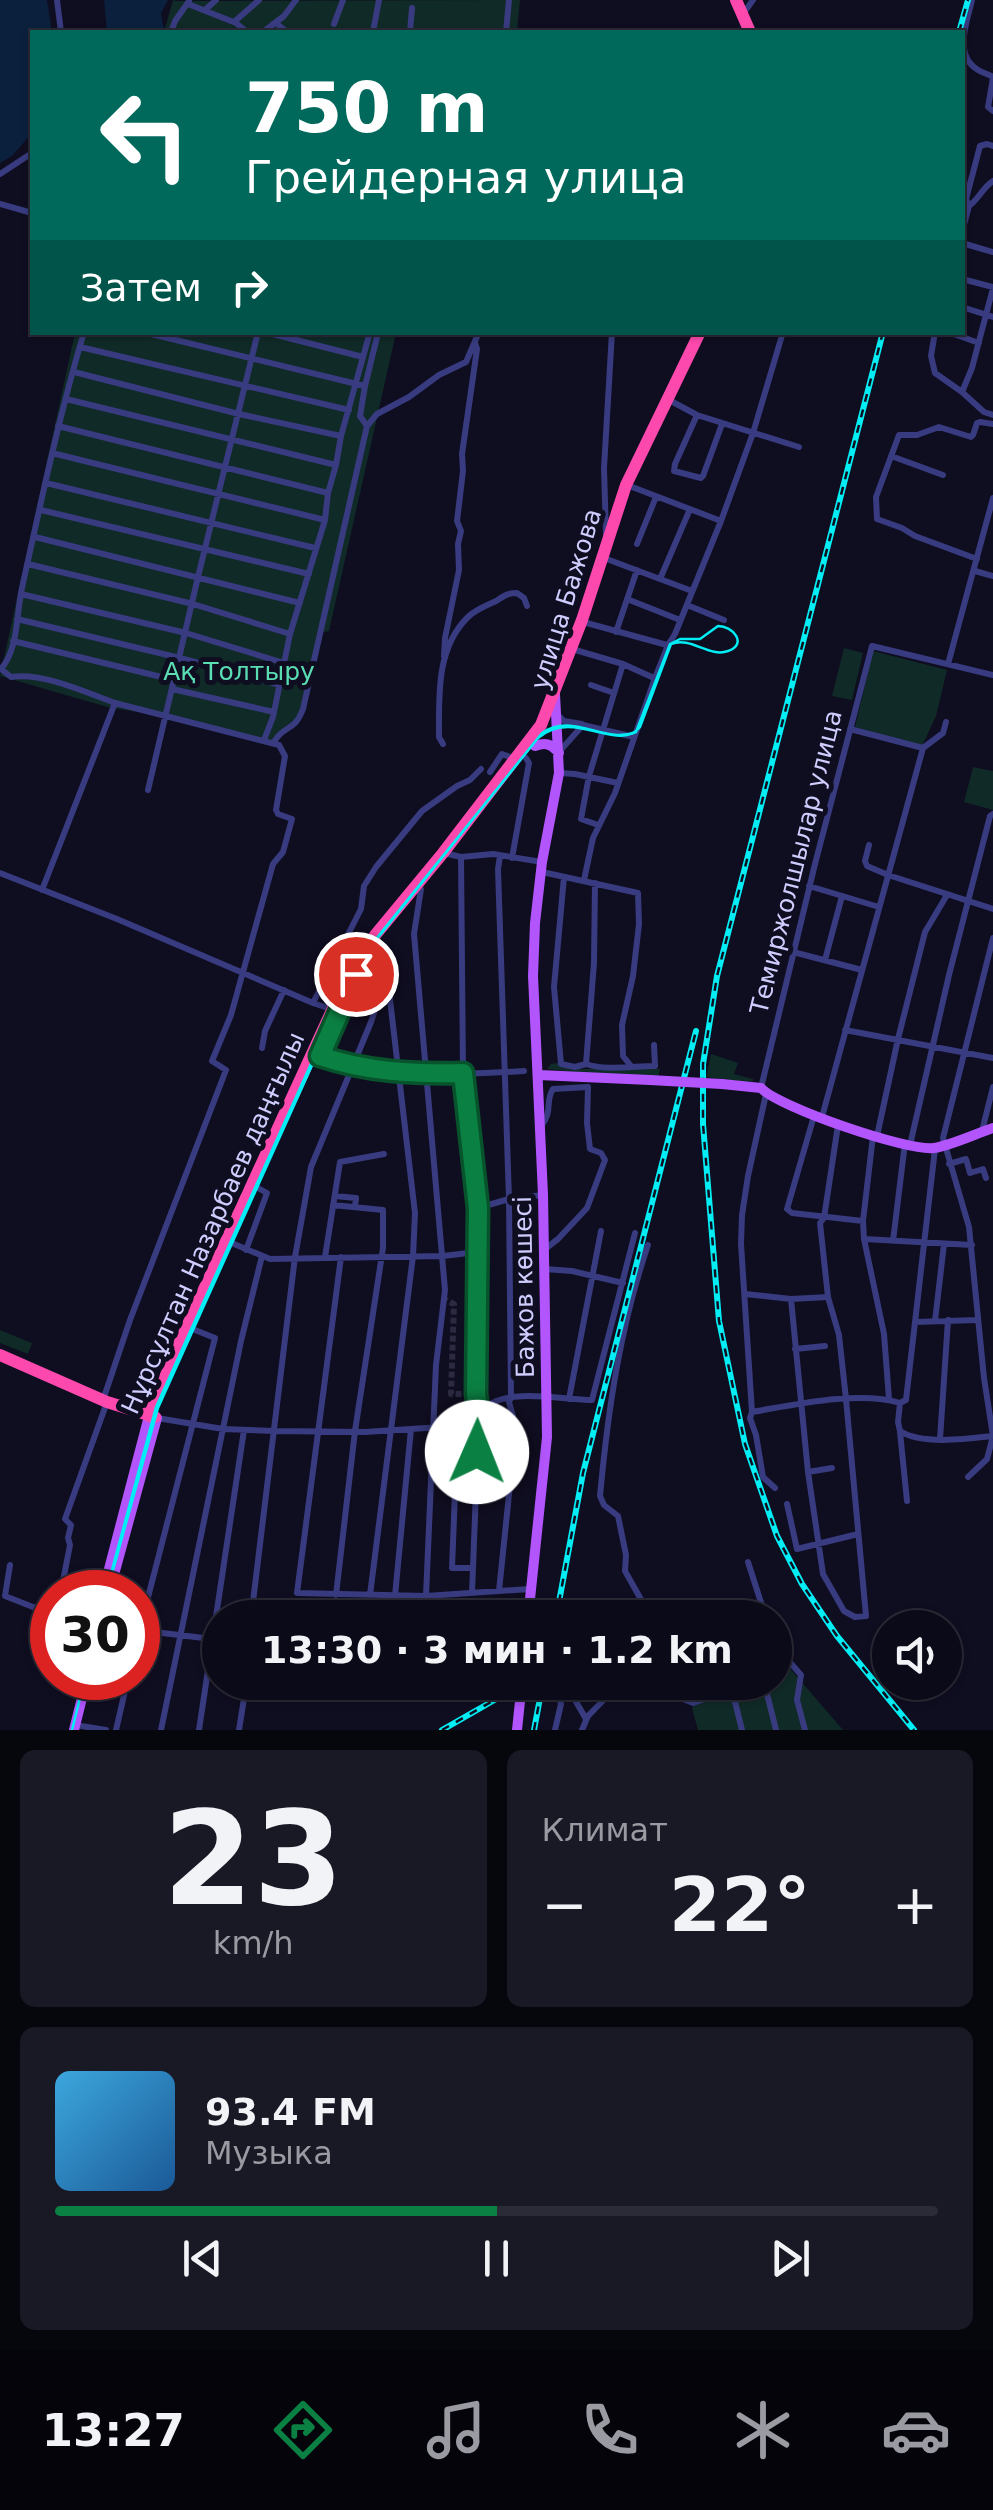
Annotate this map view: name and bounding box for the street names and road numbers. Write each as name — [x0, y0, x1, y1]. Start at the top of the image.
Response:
street label: улица Бажова — [525, 505, 607, 693]
street label: Темиржолшылар улица — [744, 707, 848, 1018]
street label: Нұрсұлтан Назарбаев даңғылы — [115, 1028, 311, 1418]
street label: Бажов көшесі — [508, 1196, 540, 1378]

